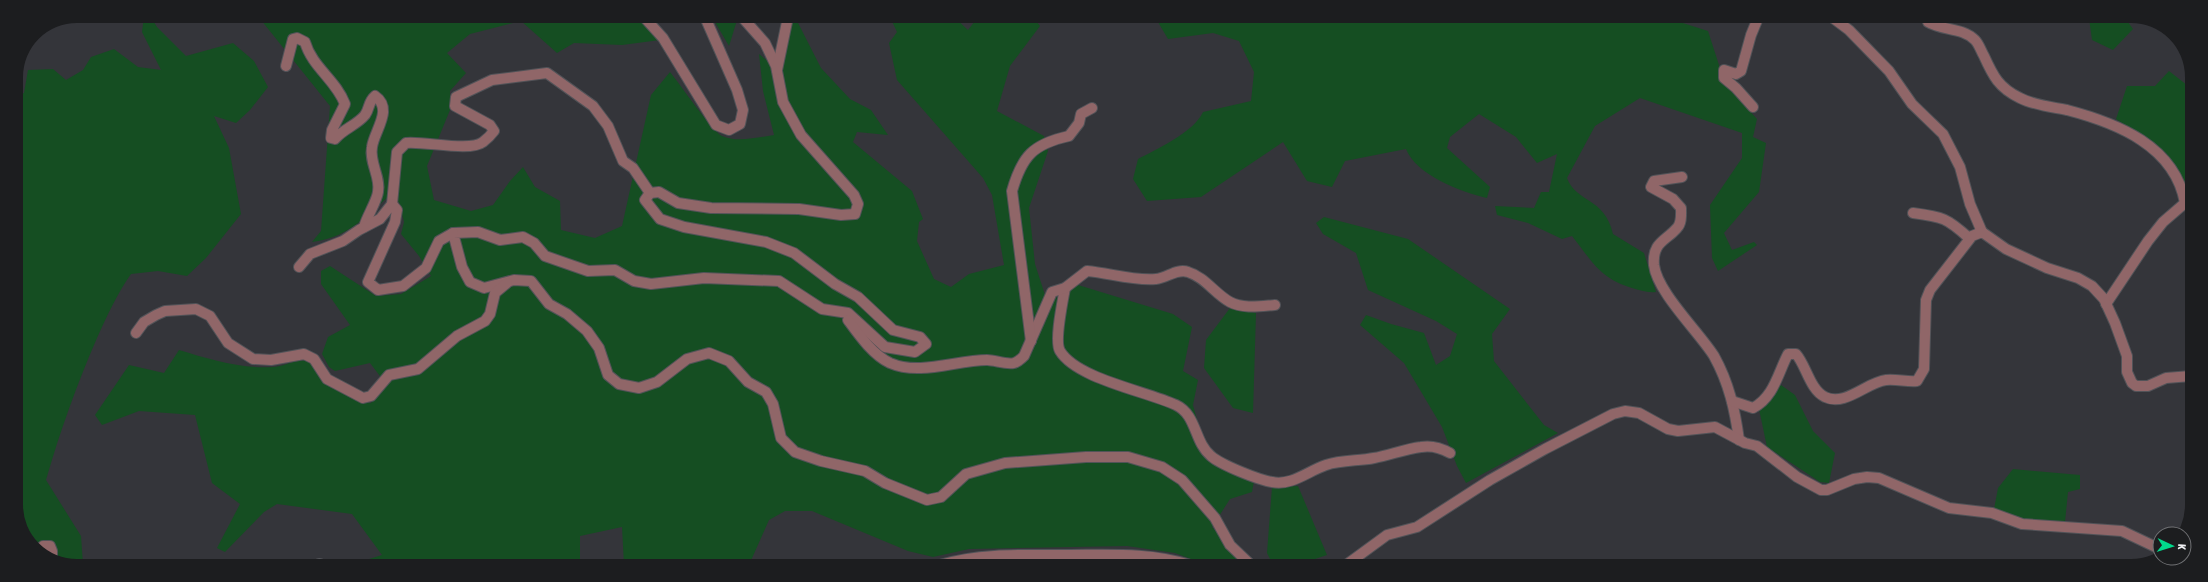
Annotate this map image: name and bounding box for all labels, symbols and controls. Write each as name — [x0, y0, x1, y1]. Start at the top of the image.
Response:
north arrow — [2152, 526, 2192, 566]
text: K — [2176, 544, 2188, 550]

